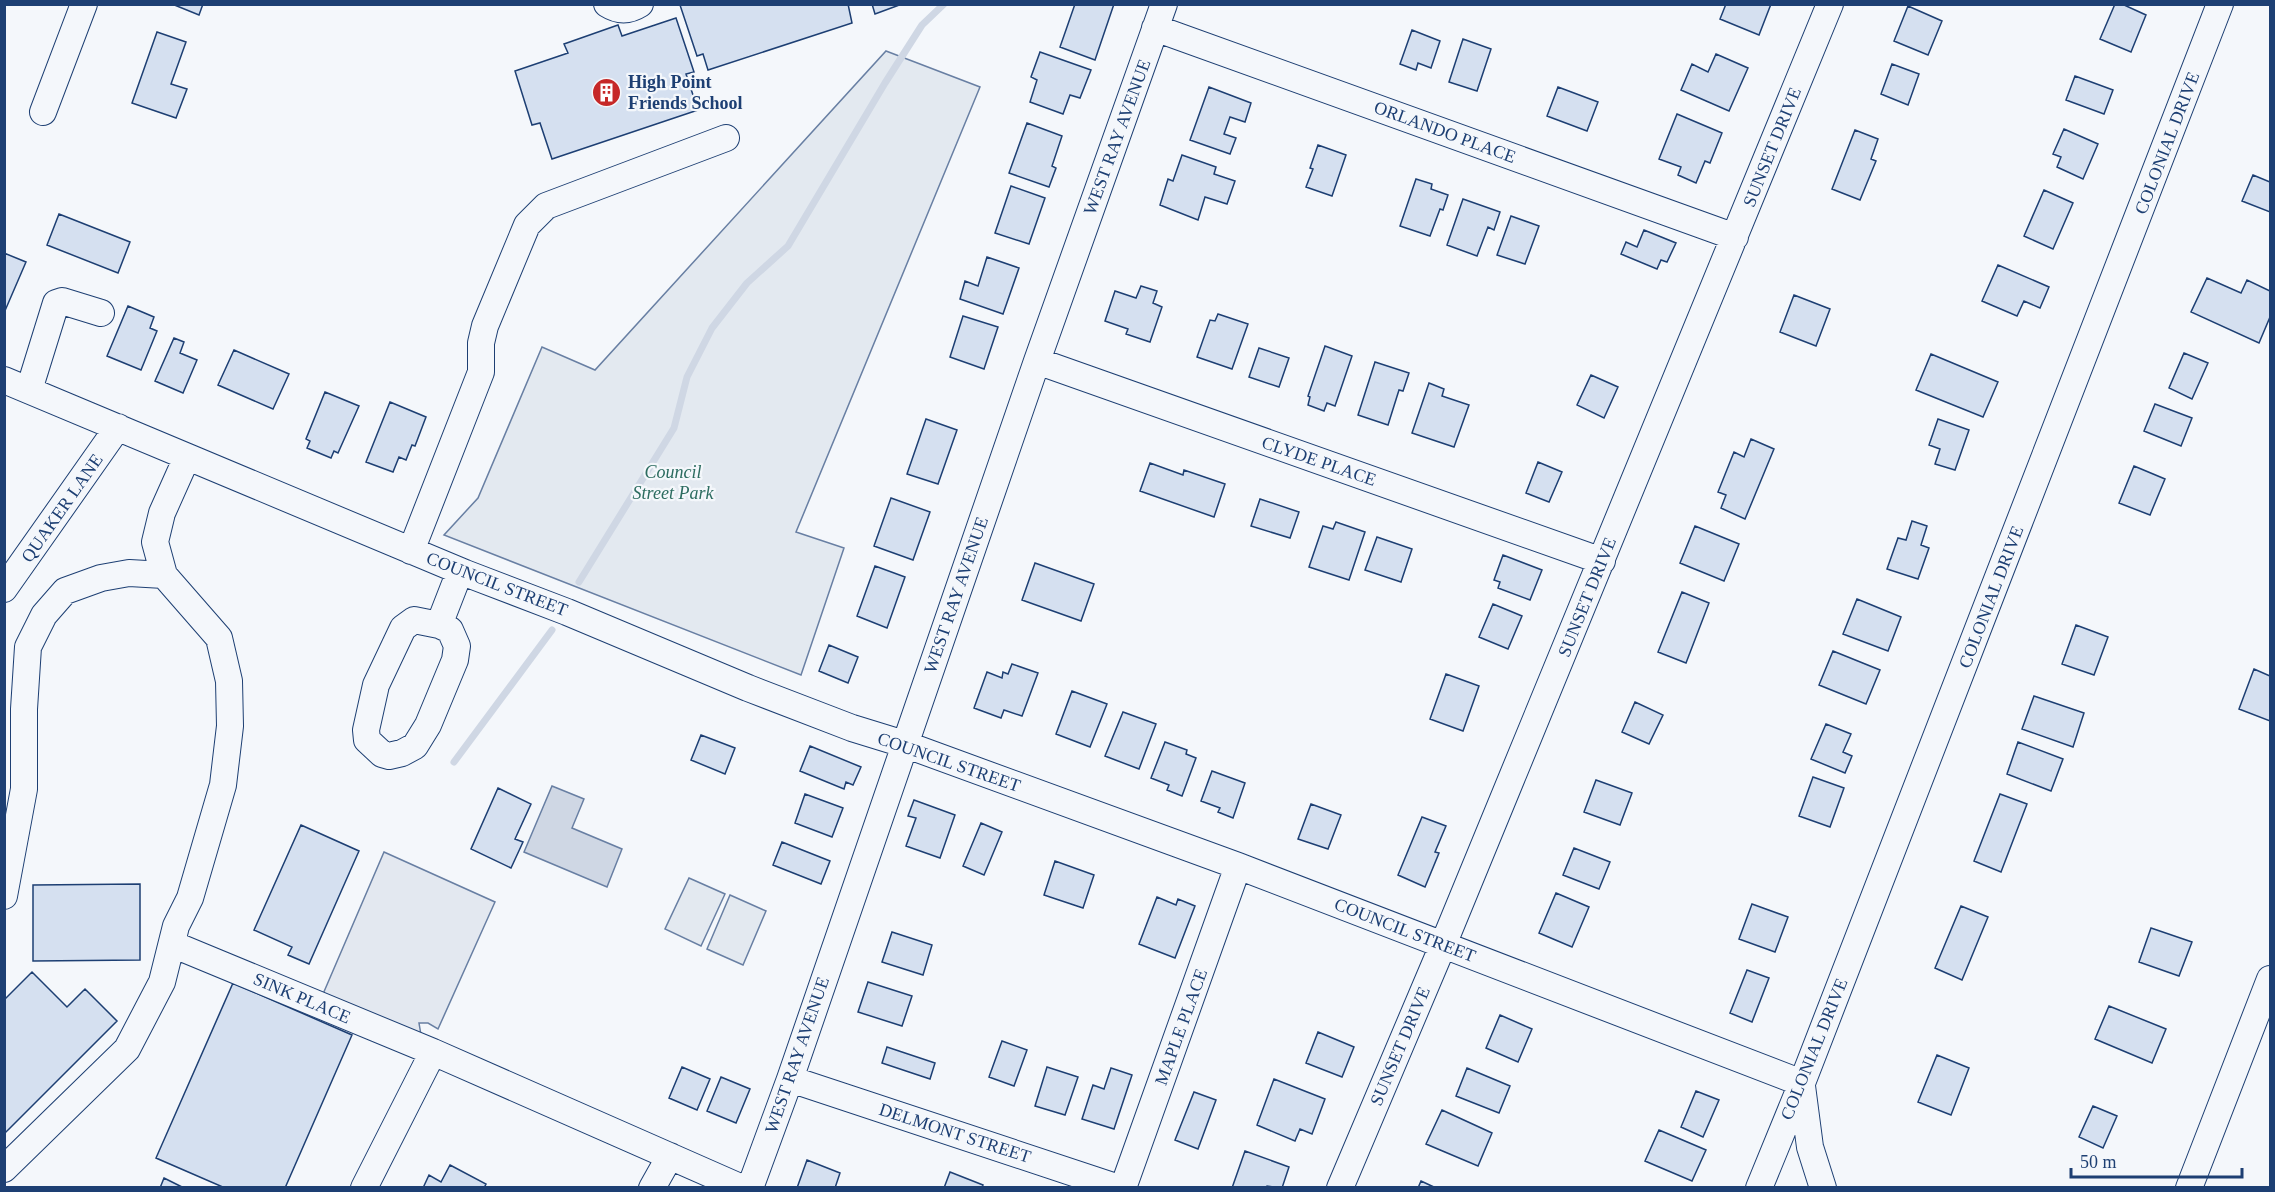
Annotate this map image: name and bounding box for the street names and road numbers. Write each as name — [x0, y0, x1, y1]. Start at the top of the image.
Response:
street label: WEST RAY AVENUE — [1080, 57, 1154, 217]
street label: COLONIAL DRIVE — [2131, 69, 2203, 217]
street label: SUNSET DRIVE — [1739, 84, 1805, 210]
street label: ORLANDO PLACE — [1371, 97, 1519, 167]
street label: CLYDE PLACE — [1259, 432, 1379, 490]
street label: QUAKER LANE — [17, 450, 107, 566]
street label: WEST RAY AVENUE — [920, 514, 992, 676]
street label: COLONIAL DRIVE — [1955, 523, 2027, 671]
street label: SUNSET DRIVE — [1554, 534, 1620, 660]
street label: COUNCIL STREET — [423, 548, 571, 620]
street label: COUNCIL STREET — [875, 728, 1023, 796]
street label: COUNCIL STREET — [1331, 894, 1479, 966]
street label: MAPLE PLACE — [1151, 966, 1211, 1088]
street label: SINK PLACE — [250, 969, 354, 1027]
street label: WEST RAY AVENUE — [761, 974, 833, 1136]
street label: COLONIAL DRIVE — [1776, 975, 1852, 1123]
street label: SUNSET DRIVE — [1366, 984, 1434, 1108]
street label: DELMONT STREET — [877, 1099, 1033, 1167]

